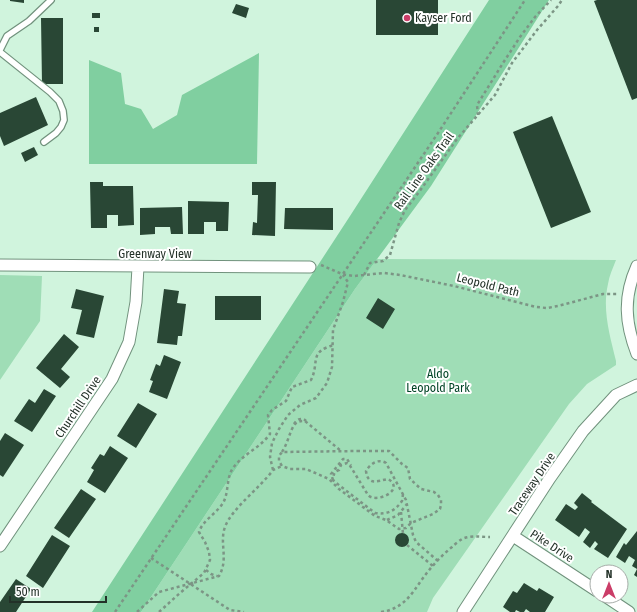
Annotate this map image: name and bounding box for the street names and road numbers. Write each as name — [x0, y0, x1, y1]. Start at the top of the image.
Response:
street label: Rail Line Oaks Trail — [391, 129, 457, 213]
street label: Greenway View — [118, 247, 192, 261]
street label: Leopold Path — [455, 270, 521, 300]
street label: Churchill Drive — [52, 373, 104, 441]
street label: Traceway Drive — [506, 450, 558, 518]
street label: Pike Drive — [528, 527, 576, 565]

